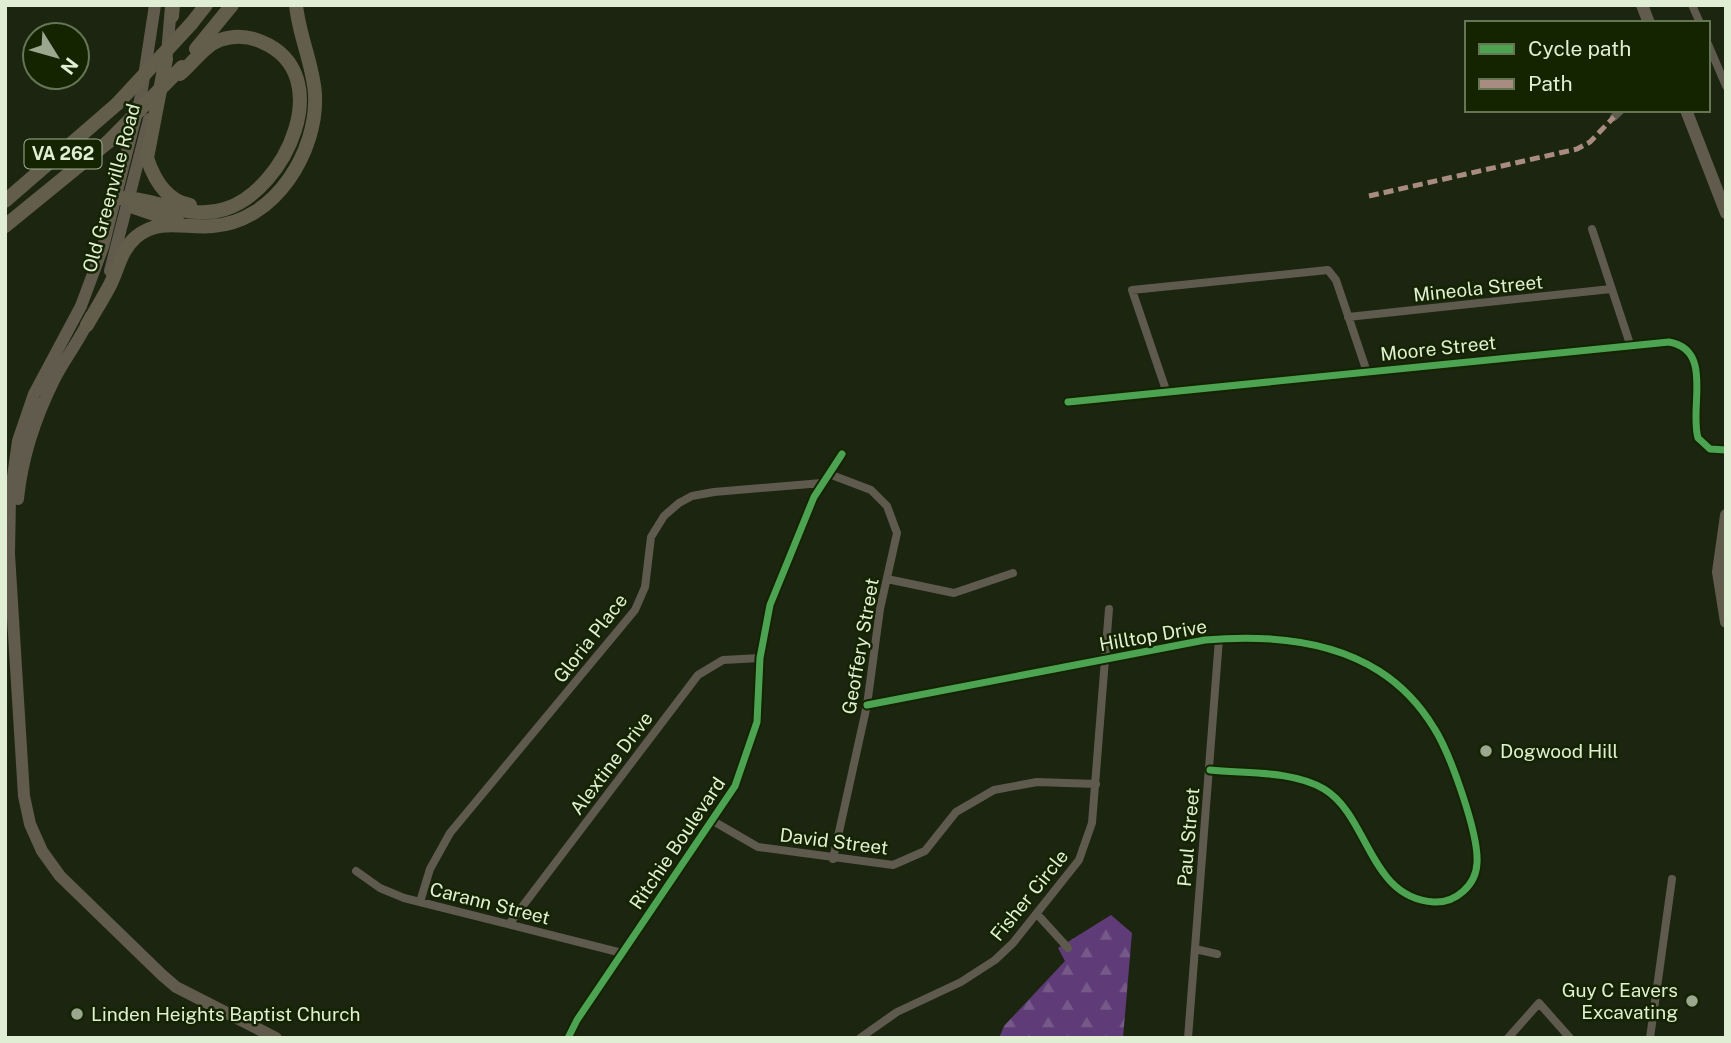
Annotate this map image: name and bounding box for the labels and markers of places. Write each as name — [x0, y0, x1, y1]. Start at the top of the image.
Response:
place label: Dogwood Hill — [1500, 740, 1618, 762]
marker: Dogwood Hill — [1478, 743, 1494, 759]
place label: Guy C Eavers Excavating — [1562, 979, 1678, 1023]
marker: Guy C Eavers Excavating — [1684, 993, 1700, 1009]
place label: Linden Heights Baptist Church — [91, 1003, 360, 1025]
marker: Linden Heights Baptist Church — [69, 1006, 85, 1022]

